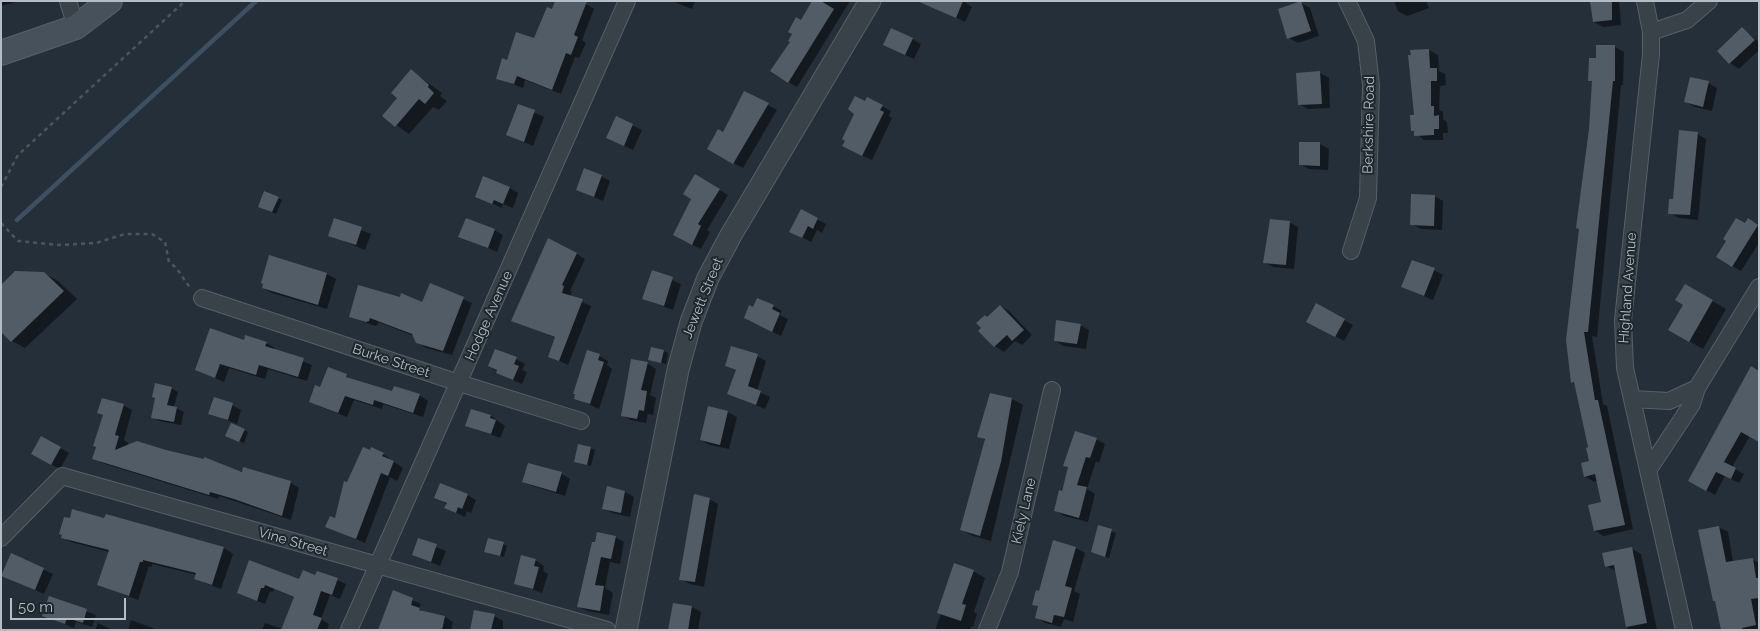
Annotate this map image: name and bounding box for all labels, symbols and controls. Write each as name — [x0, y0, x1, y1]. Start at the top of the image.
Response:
street label: Berkshire Road — [1360, 76, 1378, 174]
street label: Highland Avenue — [1616, 232, 1640, 344]
street label: Jewett Street — [679, 255, 727, 341]
street label: Hodge Avenue — [462, 268, 516, 364]
street label: Burke Street — [350, 341, 432, 381]
street label: Kiely Lane — [1008, 476, 1040, 546]
street label: Vine Street — [256, 524, 330, 560]
scale bar — [12, 588, 129, 620]
text: 50 m — [18, 598, 53, 616]

